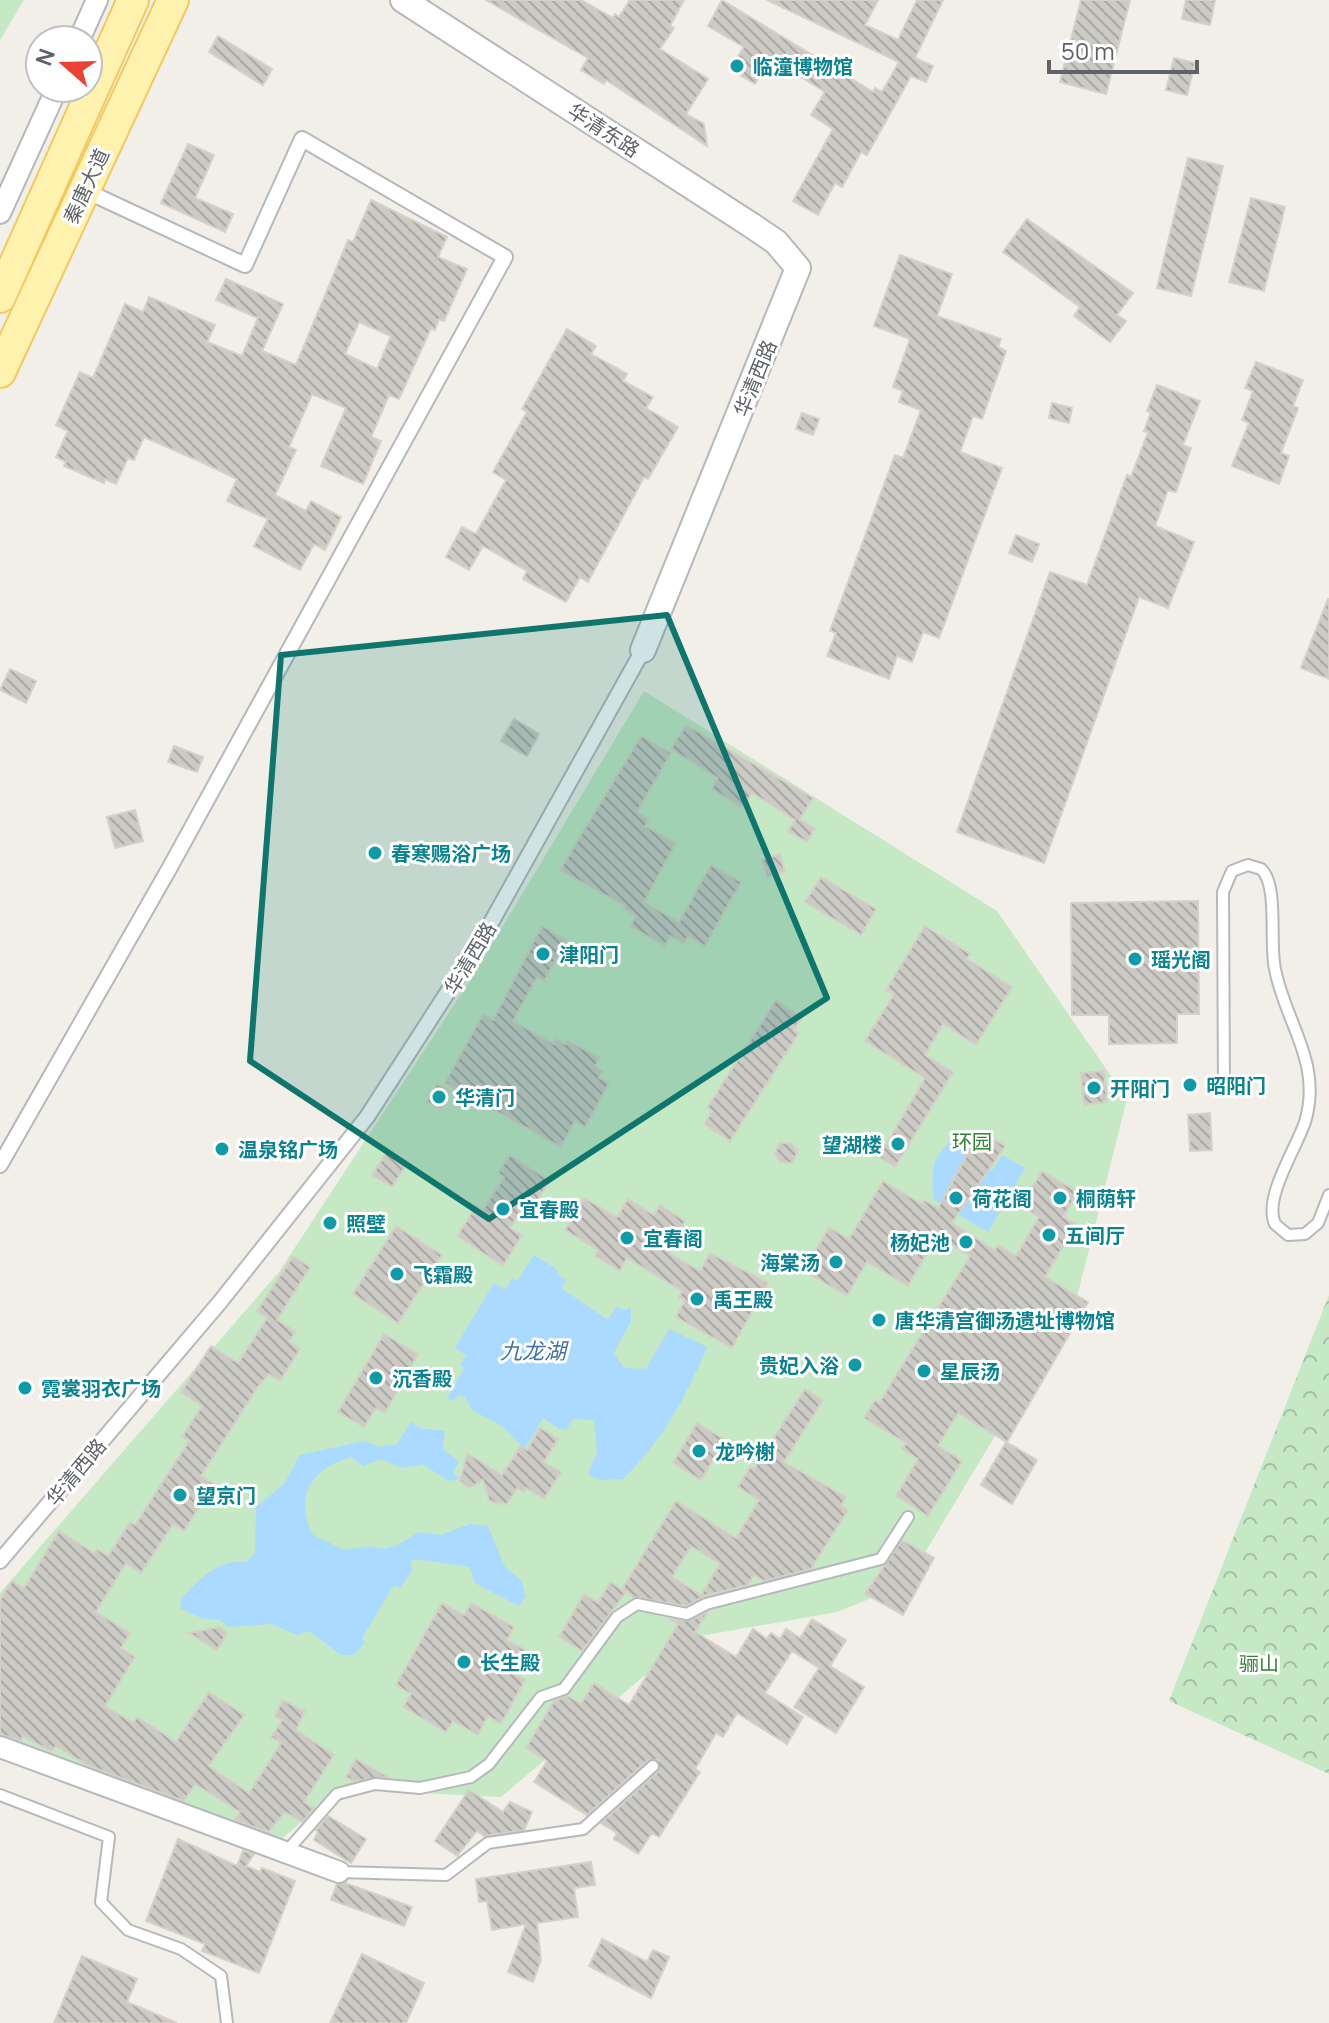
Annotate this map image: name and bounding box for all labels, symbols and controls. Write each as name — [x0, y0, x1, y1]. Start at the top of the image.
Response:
north arrow — [24, 24, 104, 104]
scale bar — [1049, 24, 1197, 74]
text: 50 m — [1061, 34, 1115, 67]
text: N — [28, 45, 62, 70]
place label: 临潼博物馆 — [753, 53, 853, 80]
marker: 临潼博物馆 — [728, 57, 746, 75]
street label: 华清东路 — [563, 97, 645, 163]
street label: 秦唐大道 — [57, 144, 115, 228]
street label: 华清西路 — [727, 336, 783, 420]
place label: 春寒赐浴广场 — [391, 840, 511, 867]
marker: 春寒赐浴广场 — [366, 844, 384, 862]
street label: 华清西路 — [438, 917, 502, 999]
place label: 津阳门 — [559, 941, 619, 968]
marker: 津阳门 — [534, 945, 552, 963]
place label: 瑶光阁 — [1151, 946, 1211, 973]
marker: 瑶光阁 — [1126, 950, 1144, 968]
place label: 昭阳门 — [1206, 1072, 1266, 1099]
place label: 开阳门 — [1110, 1075, 1170, 1102]
marker: 昭阳门 — [1181, 1076, 1199, 1094]
marker: 开阳门 — [1085, 1079, 1103, 1097]
place label: 华清门 — [455, 1084, 515, 1111]
marker: 华清门 — [430, 1088, 448, 1106]
park label: 环园 — [952, 1128, 992, 1155]
place label: 望湖楼 — [822, 1131, 882, 1158]
marker: 望湖楼 — [889, 1135, 907, 1153]
place label: 温泉铭广场 — [238, 1136, 338, 1163]
marker: 温泉铭广场 — [213, 1140, 231, 1158]
place label: 荷花阁 — [972, 1185, 1032, 1212]
place label: 桐荫轩 — [1076, 1185, 1136, 1212]
marker: 荷花阁 — [947, 1189, 965, 1207]
marker: 桐荫轩 — [1051, 1189, 1069, 1207]
place label: 宜春殿 — [519, 1196, 579, 1223]
marker: 宜春殿 — [494, 1200, 512, 1218]
place label: 照壁 — [346, 1210, 386, 1237]
marker: 照壁 — [321, 1214, 339, 1232]
place label: 五间厅 — [1065, 1222, 1125, 1249]
place label: 宜春阁 — [643, 1225, 703, 1252]
marker: 五间厅 — [1040, 1226, 1058, 1244]
marker: 宜春阁 — [618, 1229, 636, 1247]
place label: 杨妃池 — [890, 1229, 950, 1256]
marker: 杨妃池 — [957, 1233, 975, 1251]
place label: 海棠汤 — [760, 1249, 820, 1276]
marker: 海棠汤 — [827, 1253, 845, 1271]
place label: 飞霜殿 — [413, 1261, 473, 1288]
marker: 飞霜殿 — [388, 1265, 406, 1283]
place label: 禹王殿 — [713, 1286, 773, 1313]
marker: 禹王殿 — [688, 1290, 706, 1308]
place label: 唐华清宫御汤遗址博物馆 — [895, 1307, 1115, 1334]
marker: 唐华清宫御汤遗址博物馆 — [870, 1311, 888, 1329]
water label: 九龙湖 — [500, 1336, 569, 1366]
place label: 贵妃入浴 — [759, 1352, 839, 1379]
marker: 贵妃入浴 — [846, 1356, 864, 1374]
place label: 星辰汤 — [940, 1358, 1000, 1385]
marker: 星辰汤 — [915, 1362, 933, 1380]
place label: 沉香殿 — [392, 1365, 452, 1392]
marker: 沉香殿 — [367, 1369, 385, 1387]
place label: 霓裳羽衣广场 — [41, 1375, 161, 1402]
marker: 霓裳羽衣广场 — [16, 1379, 34, 1397]
street label: 华清西路 — [40, 1433, 112, 1511]
place label: 龙吟榭 — [715, 1438, 775, 1465]
marker: 龙吟榭 — [690, 1442, 708, 1460]
place label: 望京门 — [196, 1482, 256, 1509]
marker: 望京门 — [171, 1486, 189, 1504]
place label: 长生殿 — [480, 1649, 540, 1676]
park label: 骊山 — [1239, 1650, 1279, 1677]
marker: 长生殿 — [455, 1653, 473, 1671]

